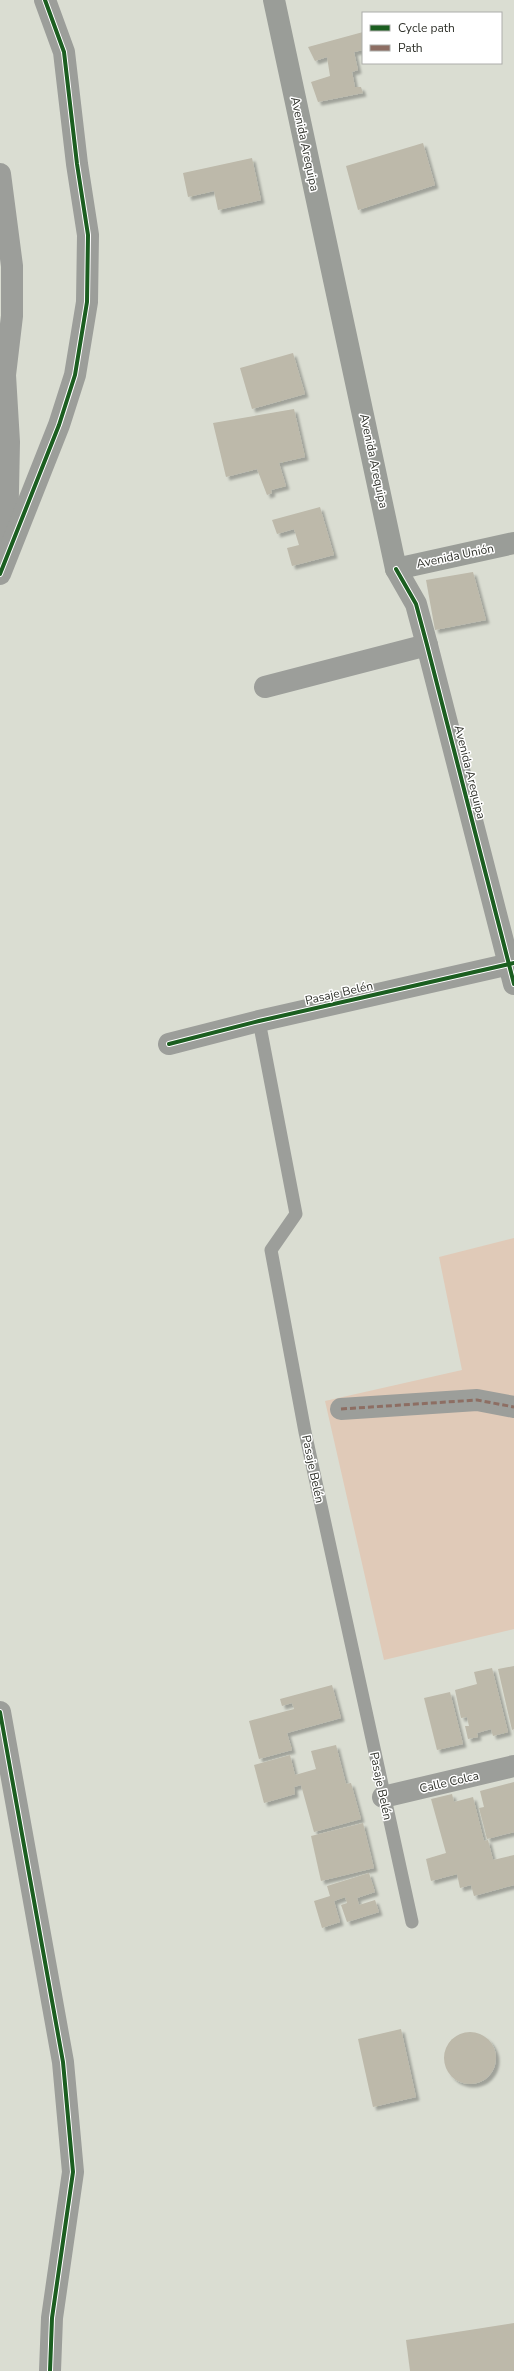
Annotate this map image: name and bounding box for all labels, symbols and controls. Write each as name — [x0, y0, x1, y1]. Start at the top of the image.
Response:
legend — [362, 12, 502, 64]
text: Cycle path — [398, 20, 455, 36]
text: Path — [398, 40, 423, 56]
street label: Avenida Arequipa — [287, 95, 323, 193]
street label: Avenida Arequipa — [356, 412, 392, 510]
street label: Avenida Unión — [415, 540, 495, 572]
street label: Avenida Arequipa — [451, 723, 489, 821]
street label: Pasaje Belén — [303, 977, 375, 1009]
street label: Pasaje Belén — [298, 1433, 328, 1505]
street label: Pasaje Belén — [366, 1750, 396, 1822]
street label: Calle Colca — [418, 1767, 480, 1797]

